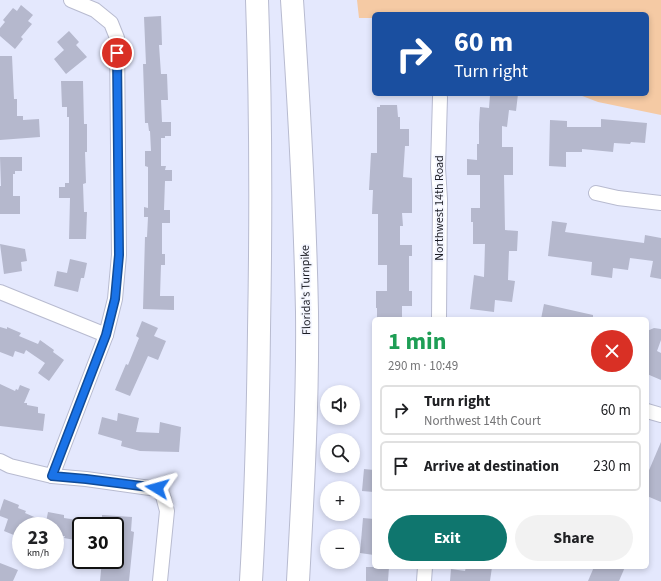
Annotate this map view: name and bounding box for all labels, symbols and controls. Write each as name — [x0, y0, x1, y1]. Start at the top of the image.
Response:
text: 60 m — [454, 22, 513, 62]
icon: right — [388, 28, 440, 80]
pin — [100, 36, 134, 70]
icon: arrive — [106, 42, 128, 64]
text: Turn right — [454, 59, 528, 84]
street label: Northwest 14th Road — [431, 155, 448, 261]
street label: Florida's Turnpike — [297, 245, 315, 335]
text: 1 min — [388, 324, 446, 359]
button: close — [591, 330, 633, 372]
text: 290 m · 10:49 — [388, 357, 458, 375]
map controls — [320, 385, 360, 569]
button: sound — [320, 385, 360, 425]
text: Turn right — [424, 391, 490, 412]
icon: right — [390, 399, 412, 421]
text: 60 m — [601, 400, 631, 421]
text: Northwest 14th Court — [424, 412, 541, 430]
button: search — [320, 433, 360, 473]
icon: arrive — [390, 455, 412, 477]
text: Arrive at destination — [424, 456, 559, 477]
text: 230 m — [593, 456, 631, 477]
position arrow — [136, 467, 178, 509]
button: + — [320, 481, 360, 521]
button: Exit — [388, 515, 507, 561]
button: Share — [515, 515, 633, 561]
speed limit sign: 30 — [72, 517, 124, 569]
text: 23 — [27, 524, 49, 552]
button: − — [320, 529, 360, 569]
text: km/h — [27, 546, 49, 560]

